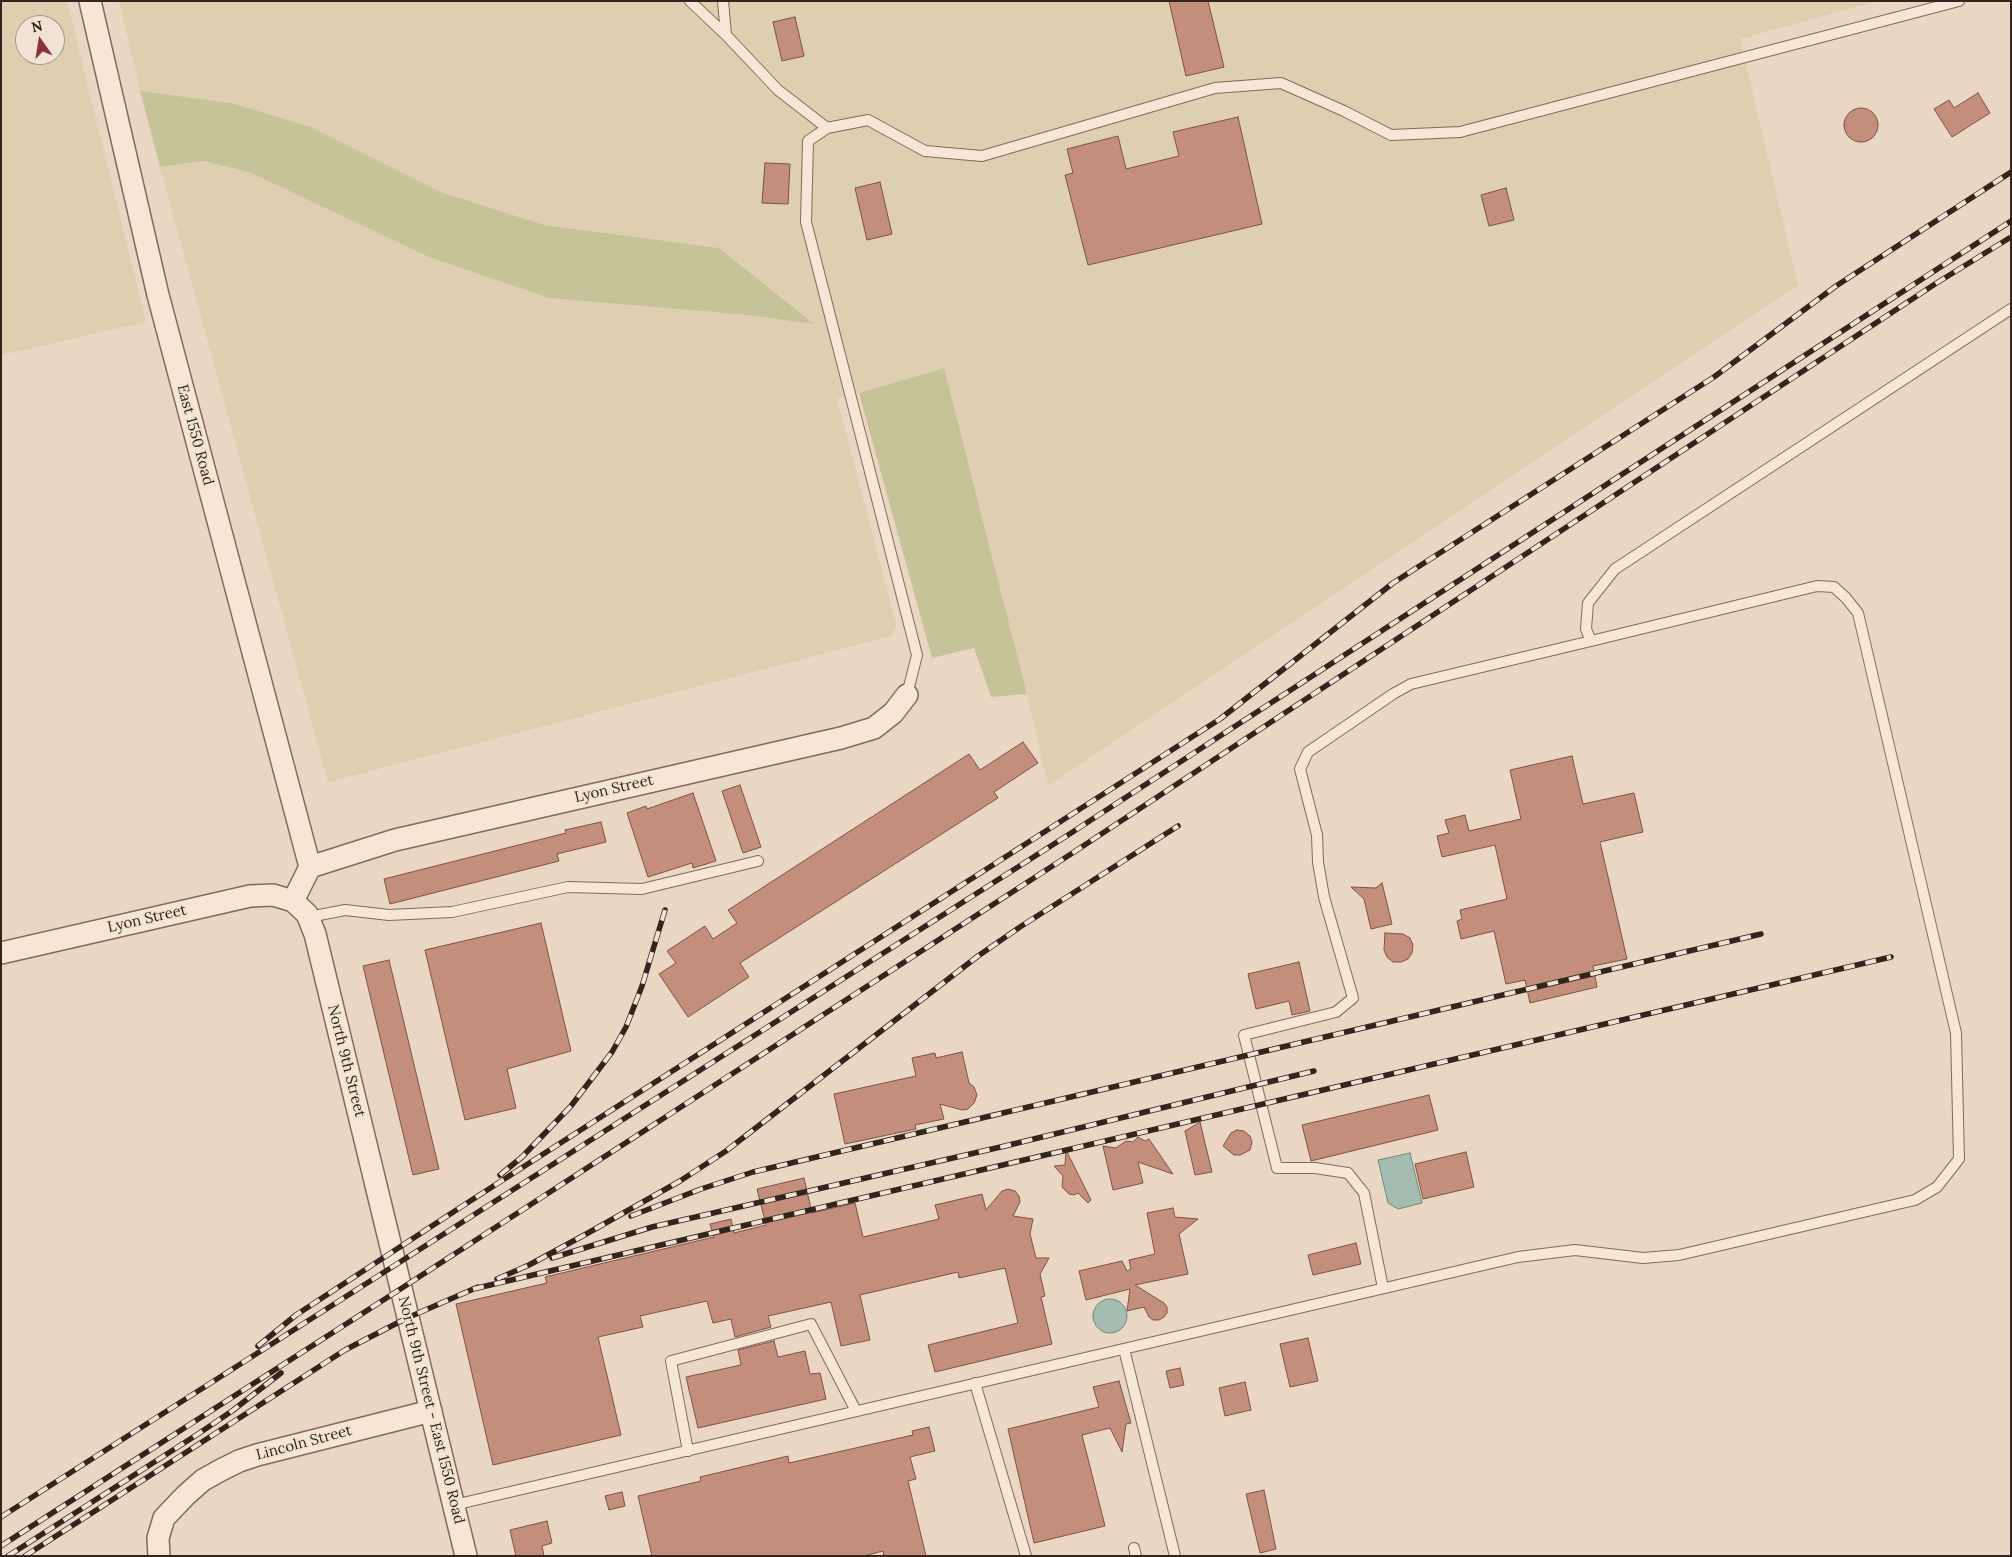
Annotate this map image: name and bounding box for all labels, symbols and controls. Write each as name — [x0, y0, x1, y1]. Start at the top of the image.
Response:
north arrow — [15, 15, 65, 65]
text: N — [30, 16, 44, 36]
street label: East 1550 Road — [173, 383, 217, 487]
street label: Lyon Street — [573, 771, 655, 807]
street label: Lyon Street — [106, 901, 188, 937]
street label: North 9th Street — [323, 1003, 369, 1119]
street label: North 9th Street - East 1550 Road — [394, 1294, 468, 1526]
street label: Lincoln Street — [254, 1422, 354, 1464]

